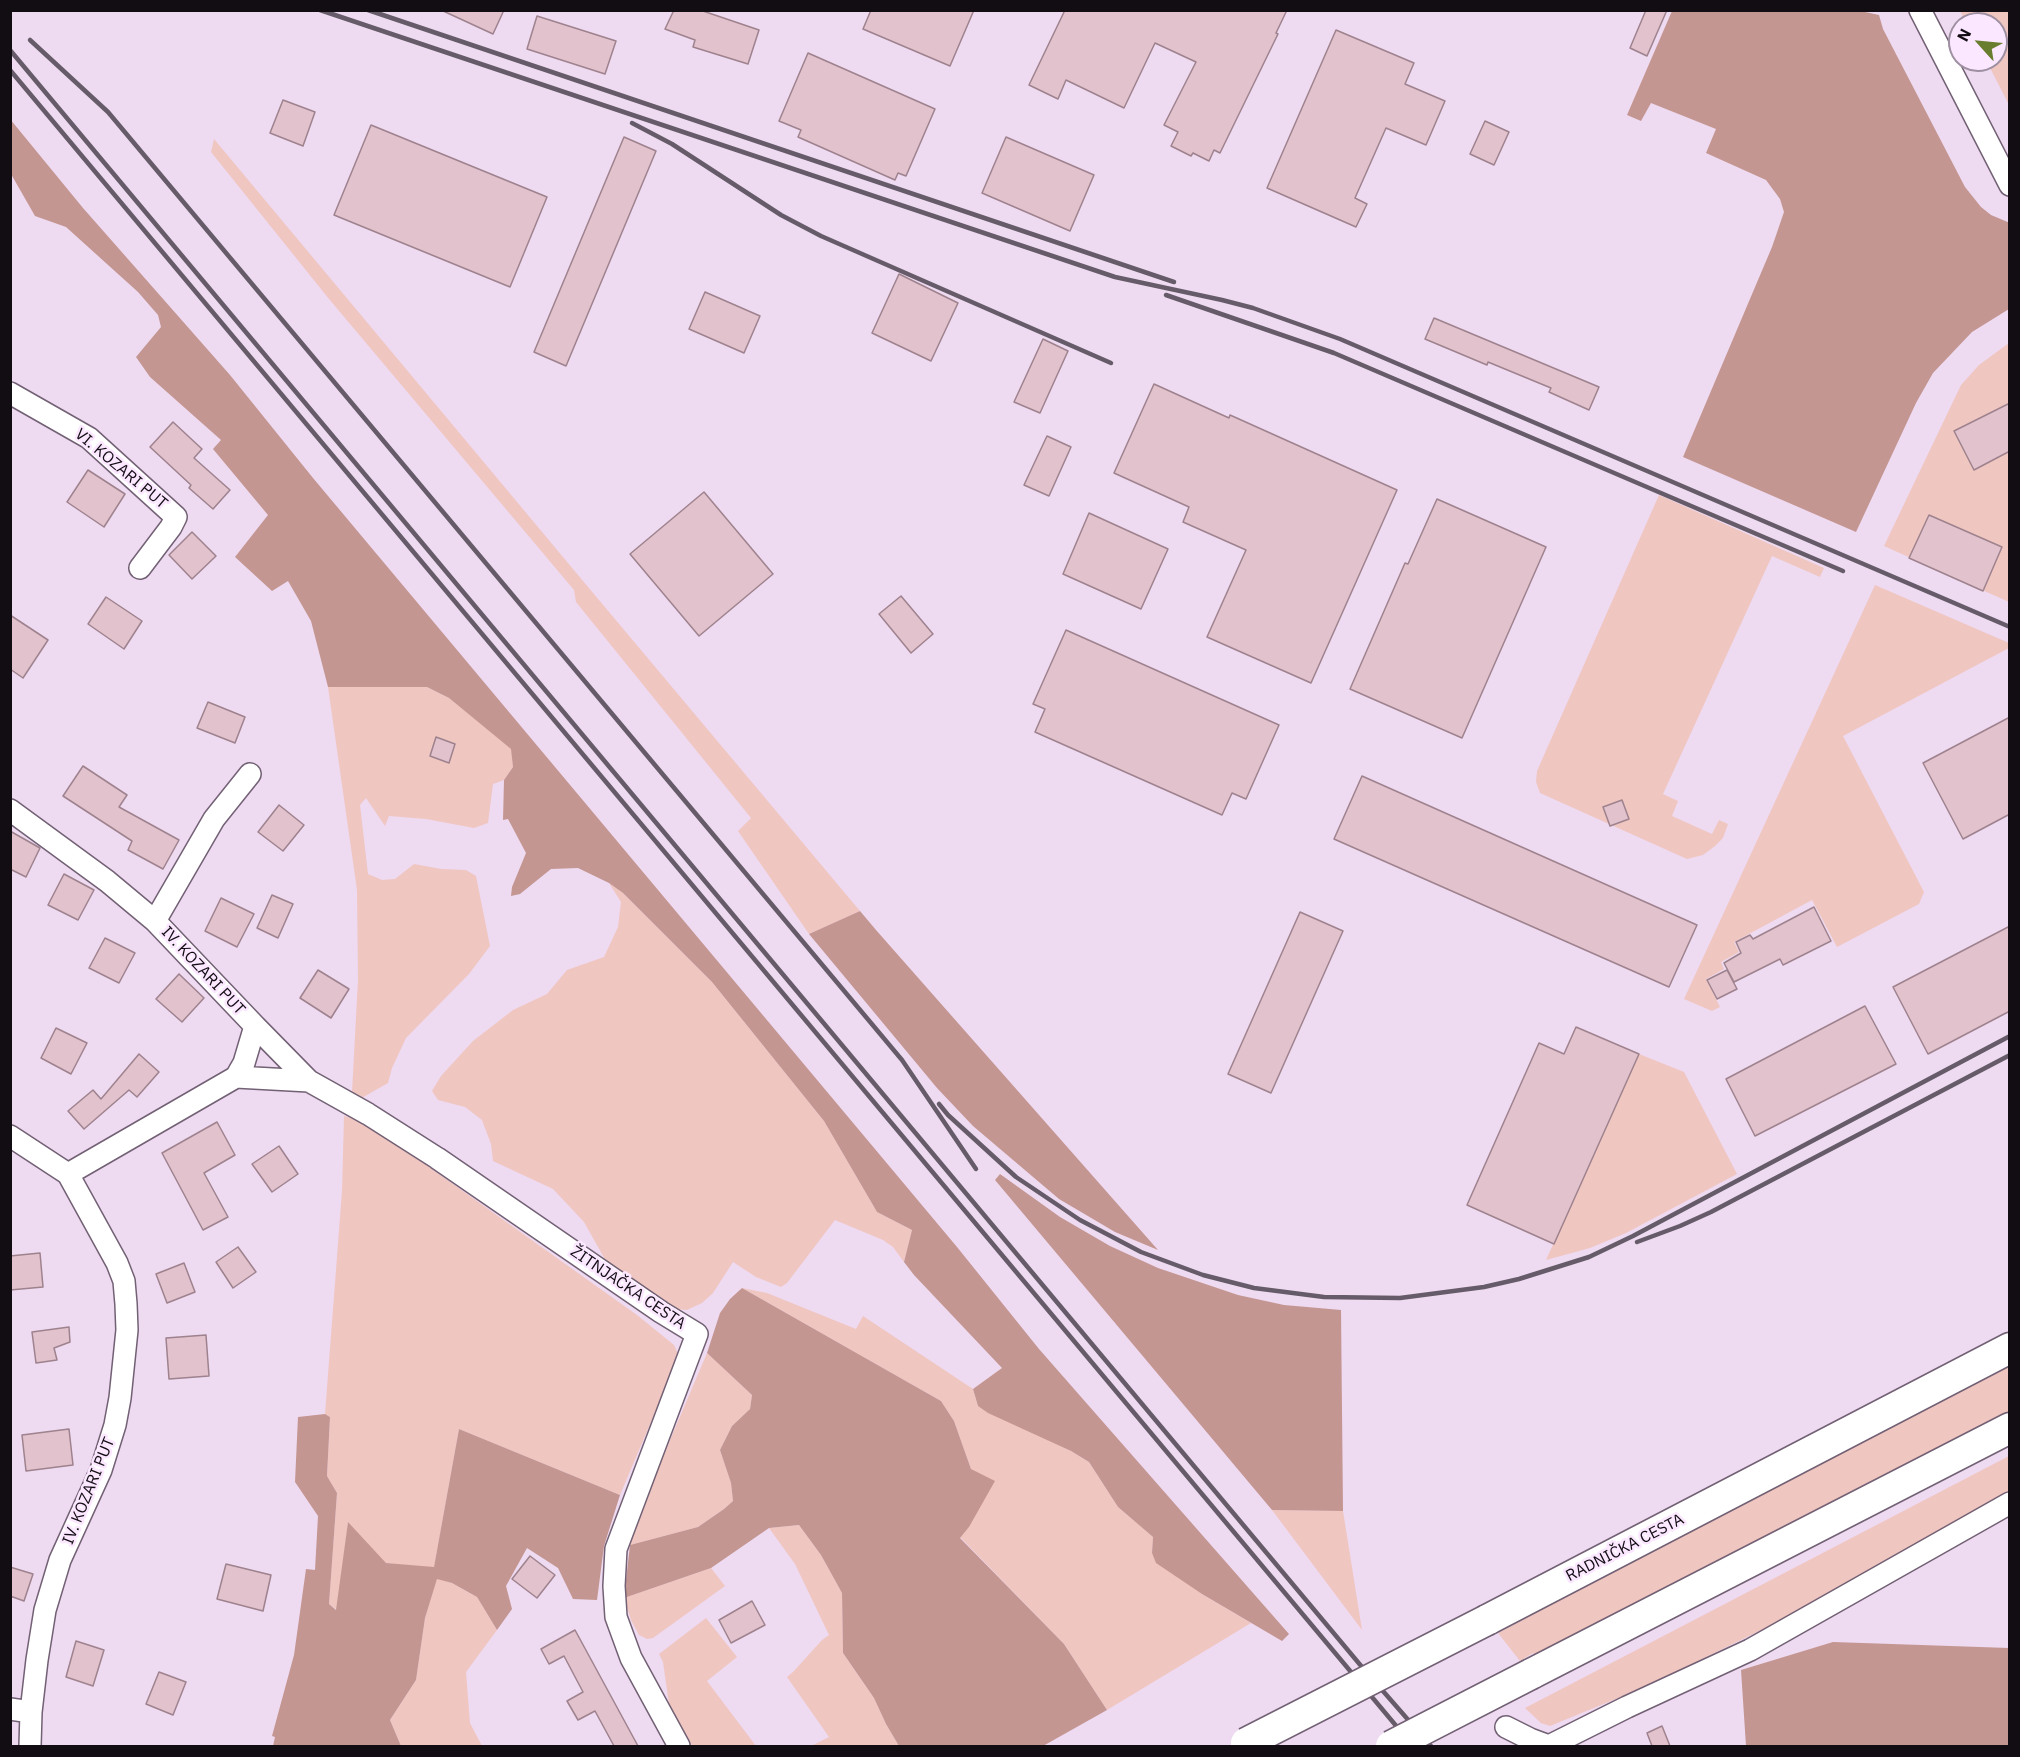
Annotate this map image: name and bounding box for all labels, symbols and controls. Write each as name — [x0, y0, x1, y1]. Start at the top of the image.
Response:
north arrow — [1948, 12, 2008, 72]
text: N — [1952, 25, 1975, 44]
street label: VI. KOZARI PUT — [71, 425, 171, 513]
street label: IV. KOZARI PUT — [157, 923, 249, 1019]
street label: ŽITNJAČKA CESTA — [567, 1242, 689, 1334]
street label: IV. KOZARI PUT — [59, 1435, 119, 1547]
street label: RADNIČKA CESTA — [1563, 1510, 1687, 1586]

